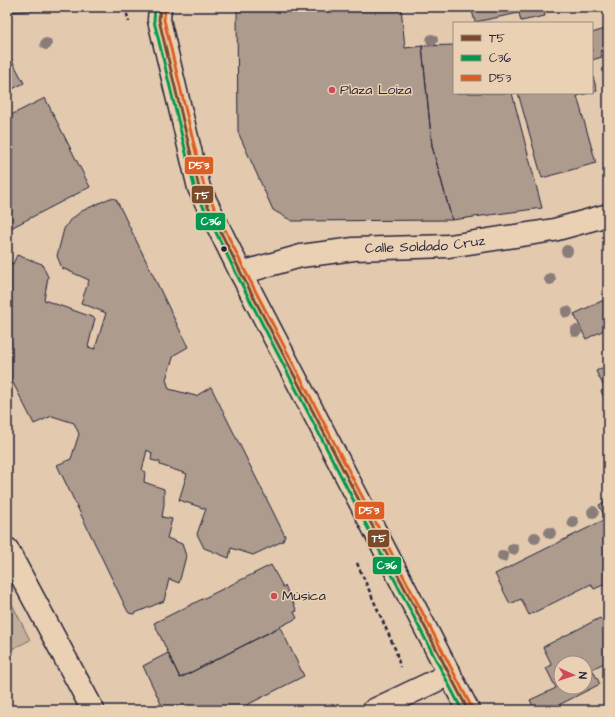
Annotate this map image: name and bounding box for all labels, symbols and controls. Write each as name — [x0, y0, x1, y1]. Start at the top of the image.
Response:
legend — [453, 22, 593, 94]
text: T5 — [489, 30, 505, 47]
text: C36 — [489, 50, 512, 67]
text: D53 — [489, 70, 511, 87]
place label: Plaza Loíza — [340, 80, 412, 100]
marker: Plaza Loíza — [327, 85, 337, 95]
line badge: D53 — [184, 156, 214, 175]
text: D53 — [189, 158, 210, 173]
line badge: T5 — [191, 185, 214, 204]
text: T5 — [194, 188, 210, 203]
line badge: C36 — [195, 212, 226, 231]
text: C36 — [201, 214, 221, 229]
street label: Calle Soldado Cruz — [365, 231, 486, 259]
unlabelled marker — [219, 244, 229, 254]
line badge: D53 — [354, 501, 385, 520]
text: D53 — [359, 503, 380, 518]
line badge: T5 — [367, 529, 390, 548]
text: T5 — [371, 531, 387, 546]
line badge: C36 — [372, 556, 402, 575]
text: C36 — [377, 558, 397, 573]
place label: Música — [282, 586, 326, 606]
marker: Música — [269, 591, 279, 601]
north arrow — [553, 655, 593, 695]
text: N — [575, 672, 590, 679]

